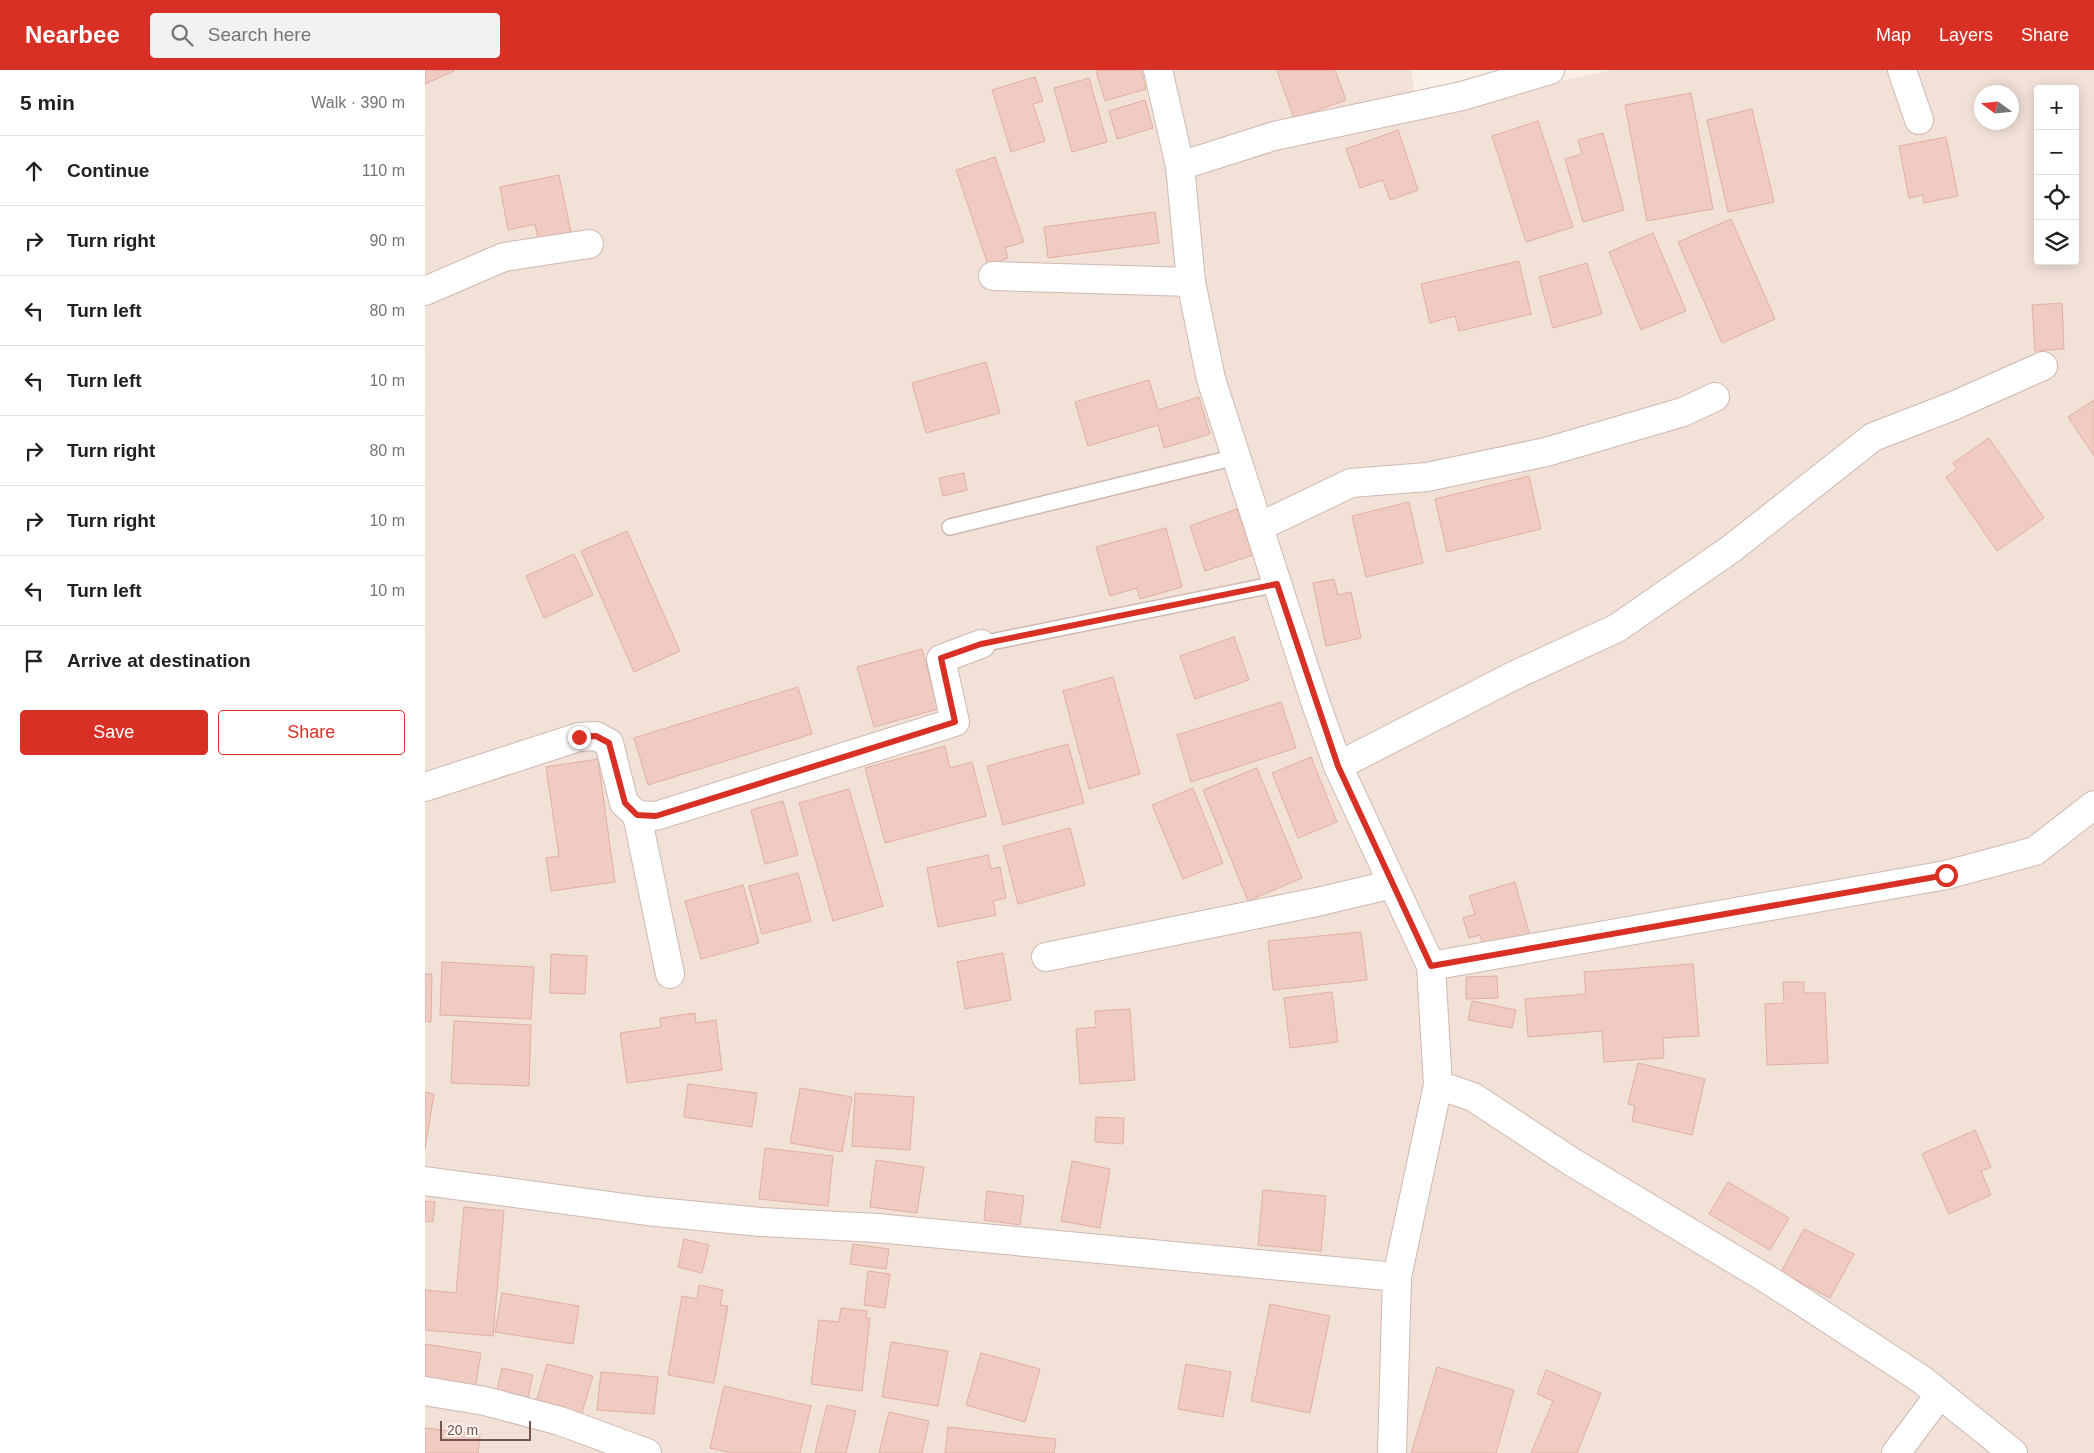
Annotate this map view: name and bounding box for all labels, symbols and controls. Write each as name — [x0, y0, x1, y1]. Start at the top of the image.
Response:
search box — [150, 13, 500, 58]
text: Nearbee — [25, 21, 120, 48]
icon: search — [168, 21, 196, 49]
text: Search here — [208, 24, 311, 45]
text: Map — [1876, 25, 1911, 45]
text: Layers — [1939, 25, 1993, 45]
text: Share — [2021, 25, 2069, 45]
north arrow — [1974, 85, 2019, 130]
map controls — [2034, 85, 2079, 265]
button: + — [2034, 85, 2079, 130]
text: 5 min — [20, 91, 75, 114]
text: Walk · 390 m — [311, 94, 405, 111]
button: − — [2034, 130, 2079, 175]
icon: ahead — [20, 157, 48, 185]
text: Continue — [67, 160, 149, 181]
text: 110 m — [362, 162, 405, 179]
button: locate — [2034, 175, 2079, 220]
button: layers — [2034, 220, 2079, 265]
icon: right — [20, 227, 48, 255]
text: Turn right — [67, 230, 155, 251]
text: 90 m — [369, 232, 405, 249]
icon: left — [20, 297, 48, 325]
text: Turn left — [67, 300, 142, 321]
text: 80 m — [369, 302, 405, 319]
icon: left — [20, 367, 48, 395]
text: Turn left — [67, 370, 142, 391]
text: 10 m — [369, 372, 405, 389]
icon: right — [20, 437, 48, 465]
text: Turn right — [67, 440, 155, 461]
text: 80 m — [369, 442, 405, 459]
icon: right — [20, 507, 48, 535]
text: Turn right — [67, 510, 155, 531]
text: 10 m — [369, 512, 405, 529]
icon: left — [20, 577, 48, 605]
text: Turn left — [67, 580, 142, 601]
text: 10 m — [369, 582, 405, 599]
icon: arrive — [20, 647, 48, 675]
text: Arrive at destination — [67, 650, 251, 671]
button: Save — [20, 710, 208, 755]
button: Share — [218, 710, 405, 755]
route end — [568, 726, 591, 749]
route start — [1935, 864, 1958, 887]
scale bar — [440, 1418, 531, 1441]
text: 20 m — [447, 1422, 478, 1438]

